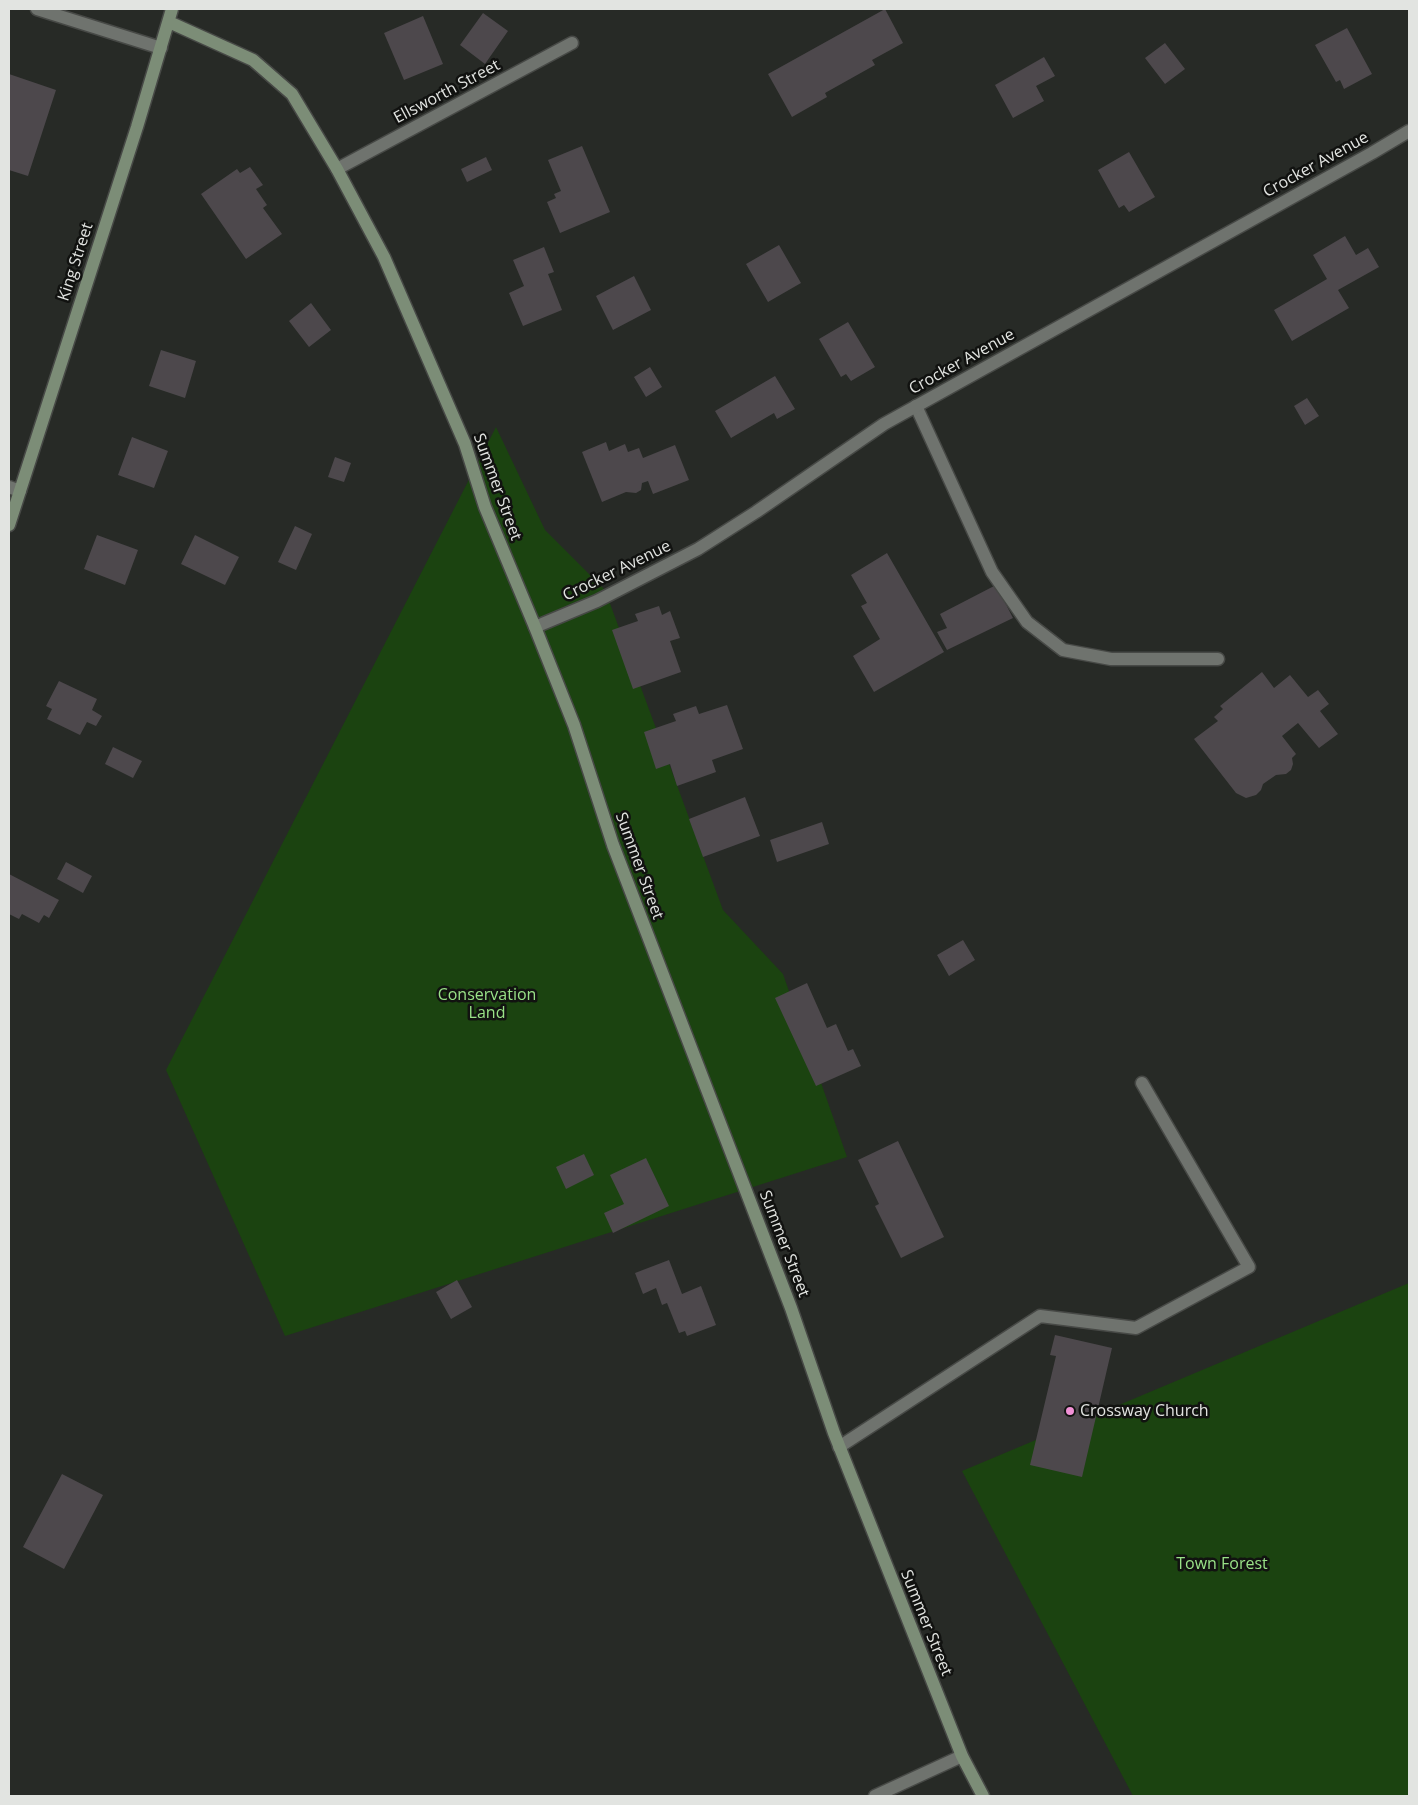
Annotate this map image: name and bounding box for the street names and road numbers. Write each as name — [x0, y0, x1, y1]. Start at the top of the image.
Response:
street label: Ellsworth Street — [391, 56, 503, 128]
street label: Crocker Avenue — [1260, 128, 1372, 202]
street label: King Street — [54, 220, 98, 304]
street label: Crocker Avenue — [906, 325, 1018, 399]
street label: Summer Street — [469, 431, 525, 543]
street label: Crocker Avenue — [560, 537, 674, 605]
street label: Summer Street — [611, 810, 667, 922]
street label: Summer Street — [755, 1188, 813, 1300]
street label: Summer Street — [896, 1567, 956, 1679]

